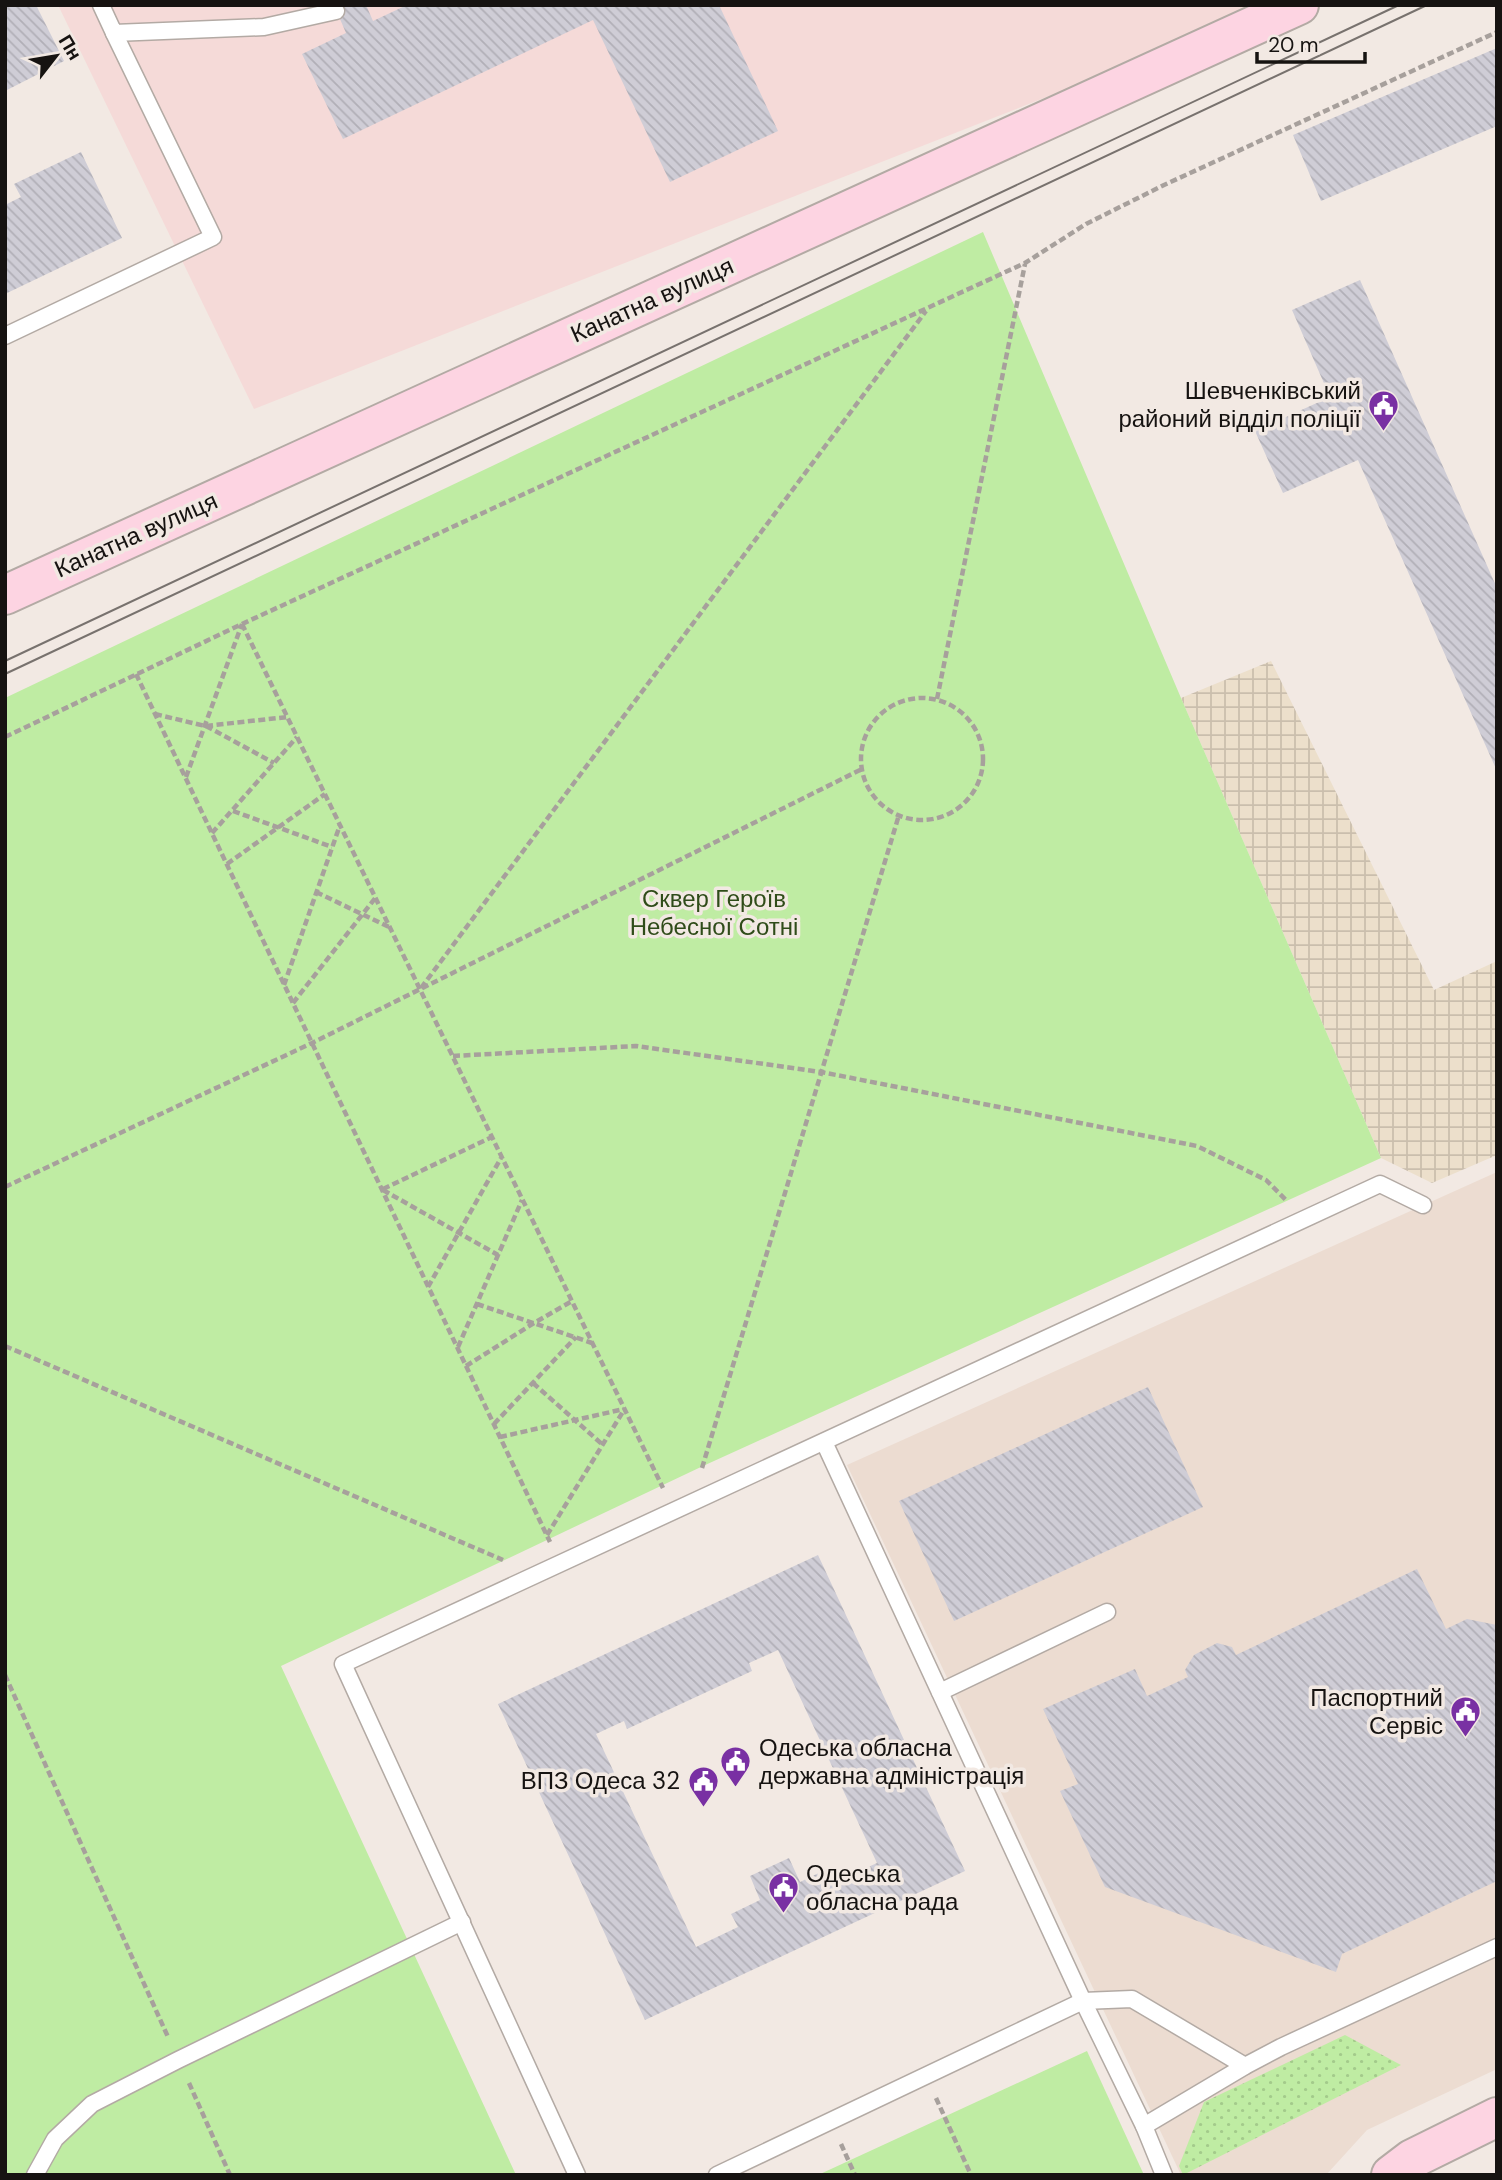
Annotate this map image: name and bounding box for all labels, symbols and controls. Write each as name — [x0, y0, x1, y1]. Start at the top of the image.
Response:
north arrow — [21, 21, 91, 91]
scale bar — [1257, 21, 1366, 65]
text: Пн — [53, 30, 87, 65]
text: 20 m — [1268, 31, 1319, 59]
street label: Канатна вулиця — [565, 250, 738, 349]
place label: Шевченківський районий відділ поліції — [1118, 375, 1361, 434]
public building icon: Шевченківський районий відділ поліції — [1367, 388, 1401, 432]
street label: Канатна вулиця — [49, 485, 222, 584]
park label: Сквер Героїв Небесної Сотні — [630, 883, 798, 942]
place label: Паспортний Сервіс — [1310, 1682, 1443, 1741]
public building icon: Паспортний Сервіс — [1449, 1695, 1483, 1739]
place label: Одеська обласна державна адміністрація — [759, 1732, 1024, 1791]
public building icon: Одеська обласна державна адміністрація — [719, 1745, 753, 1789]
public building icon: ВПЗ Одеса 32 — [686, 1764, 720, 1808]
place label: ВПЗ Одеса 32 — [521, 1765, 680, 1796]
place label: Одеська обласна рада — [806, 1858, 959, 1917]
public building icon: Одеська обласна рада — [766, 1871, 800, 1915]

